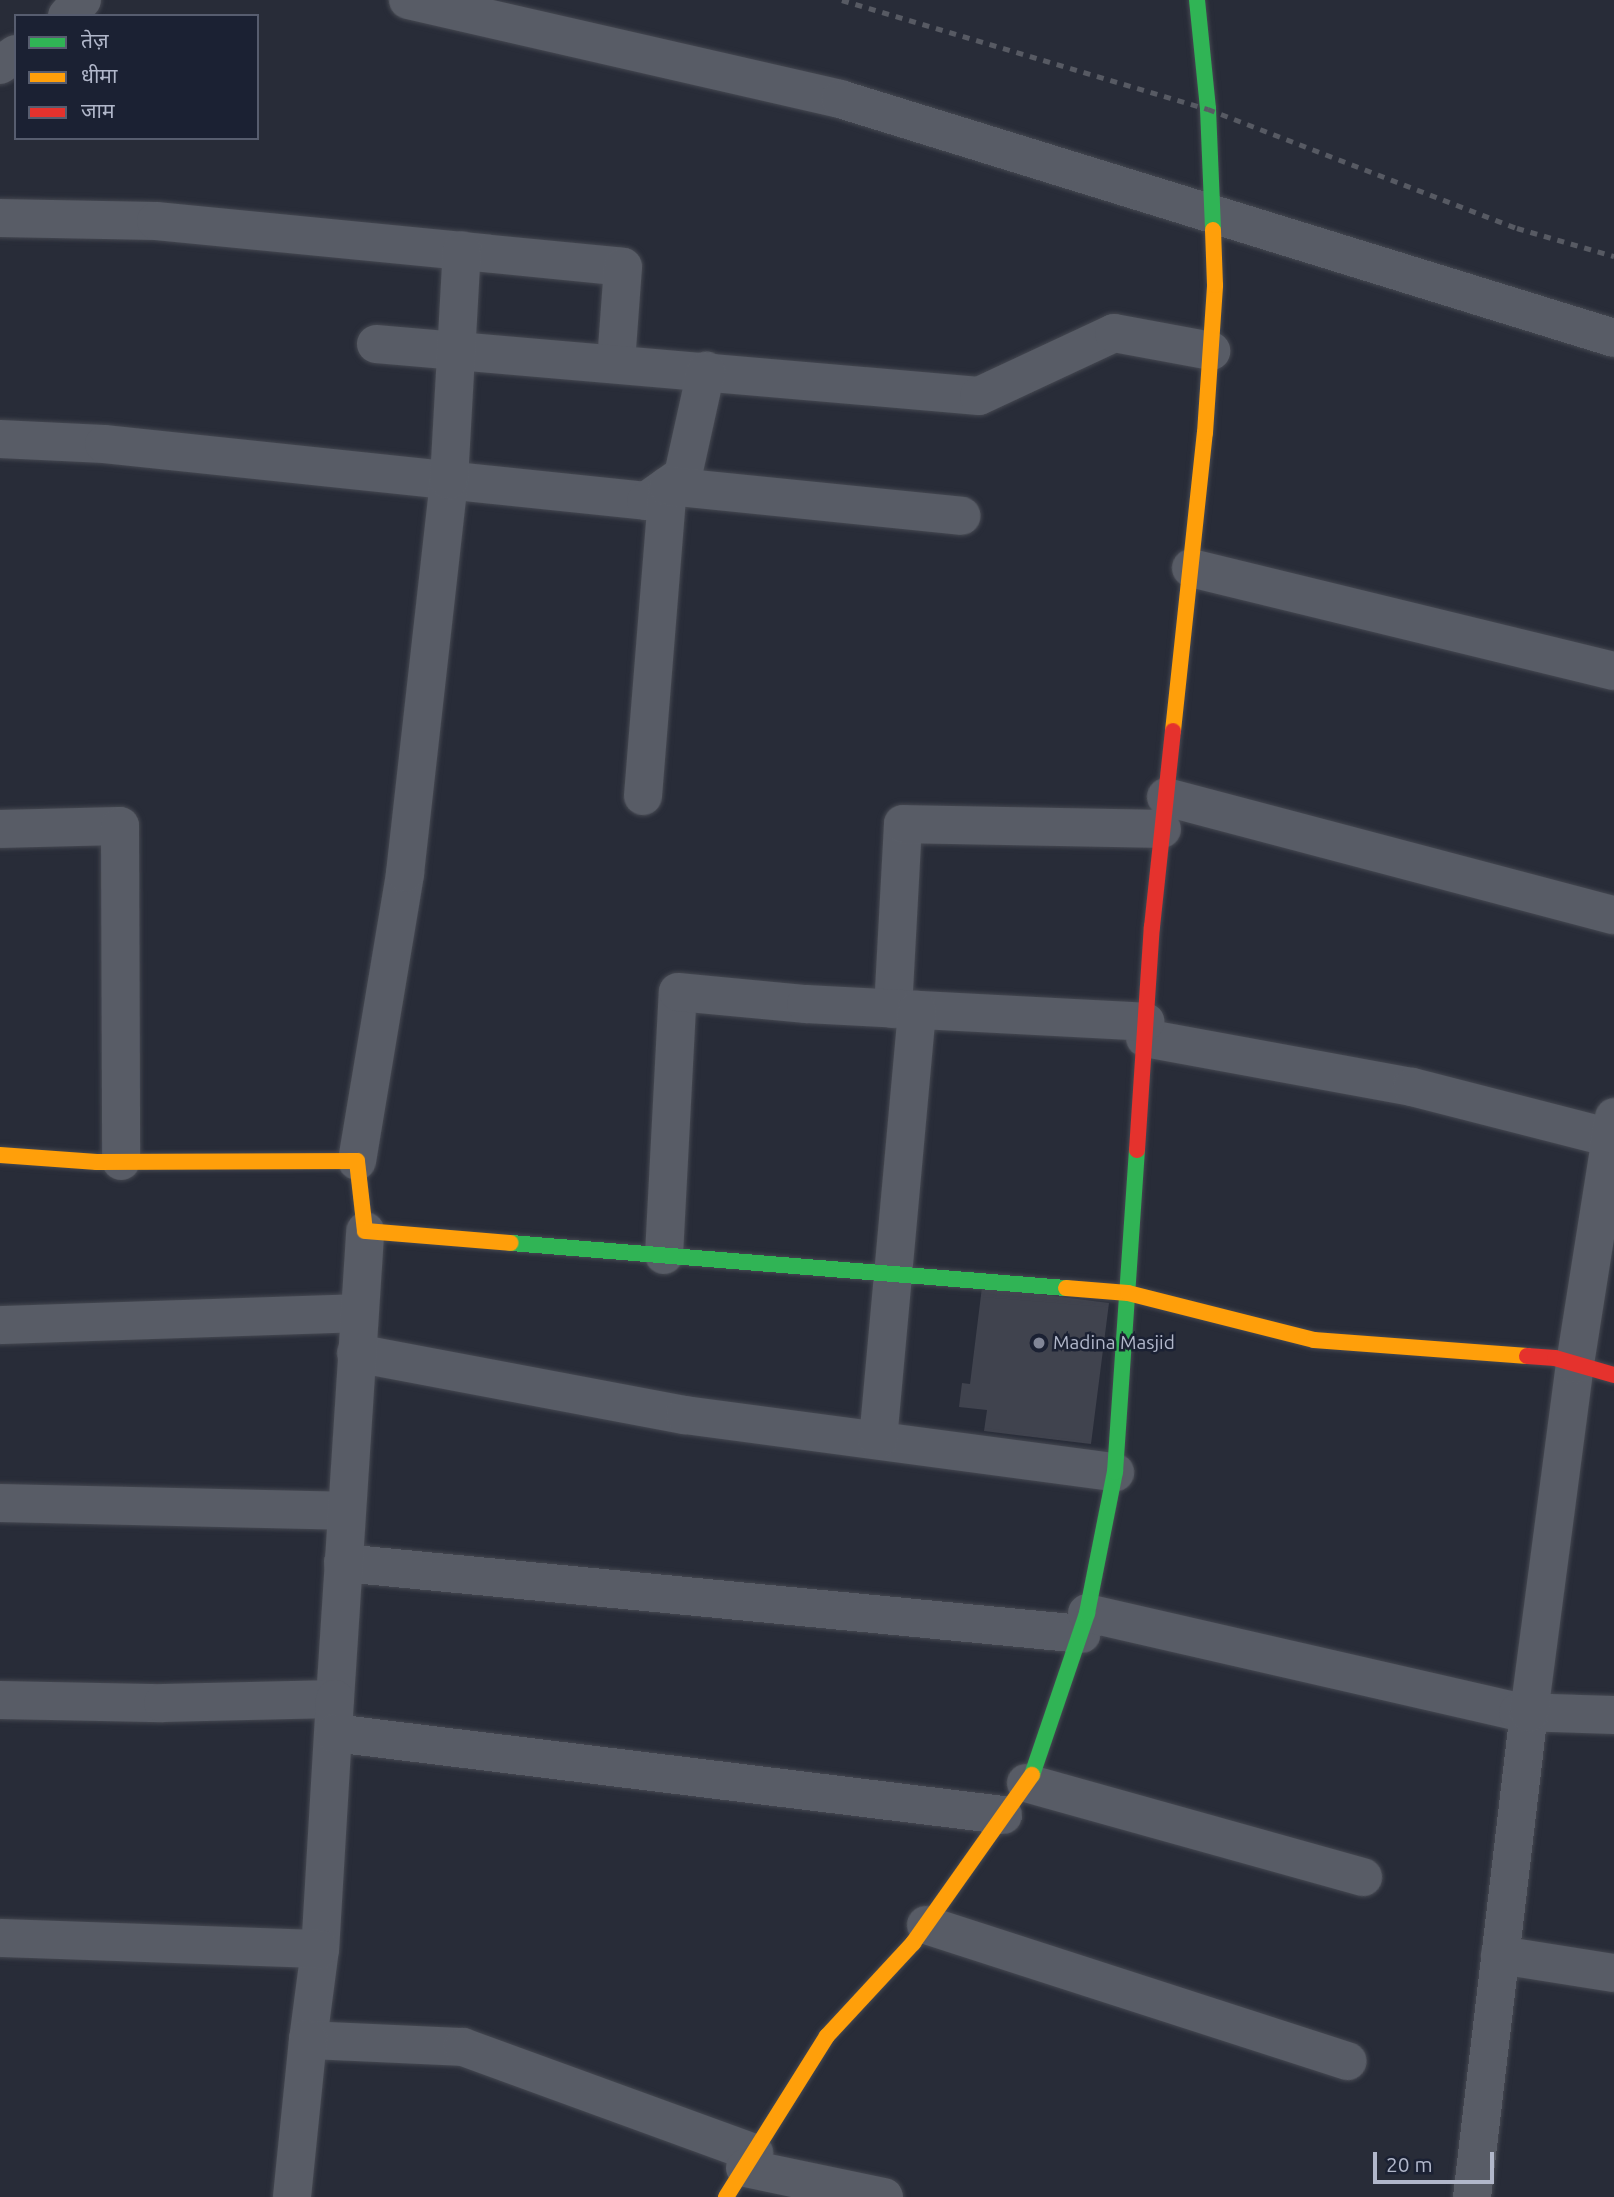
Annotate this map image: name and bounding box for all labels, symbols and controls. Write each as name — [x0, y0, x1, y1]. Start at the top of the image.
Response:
legend — [14, 14, 259, 140]
text: तेज़ — [81, 28, 109, 52]
text: धीमा — [81, 63, 117, 87]
text: जाम — [81, 98, 115, 122]
place label: Madina Masjid — [1053, 1332, 1175, 1354]
marker: Madina Masjid — [1031, 1335, 1047, 1351]
scale bar — [1376, 2138, 1497, 2182]
text: 20 m — [1386, 2152, 1433, 2176]

